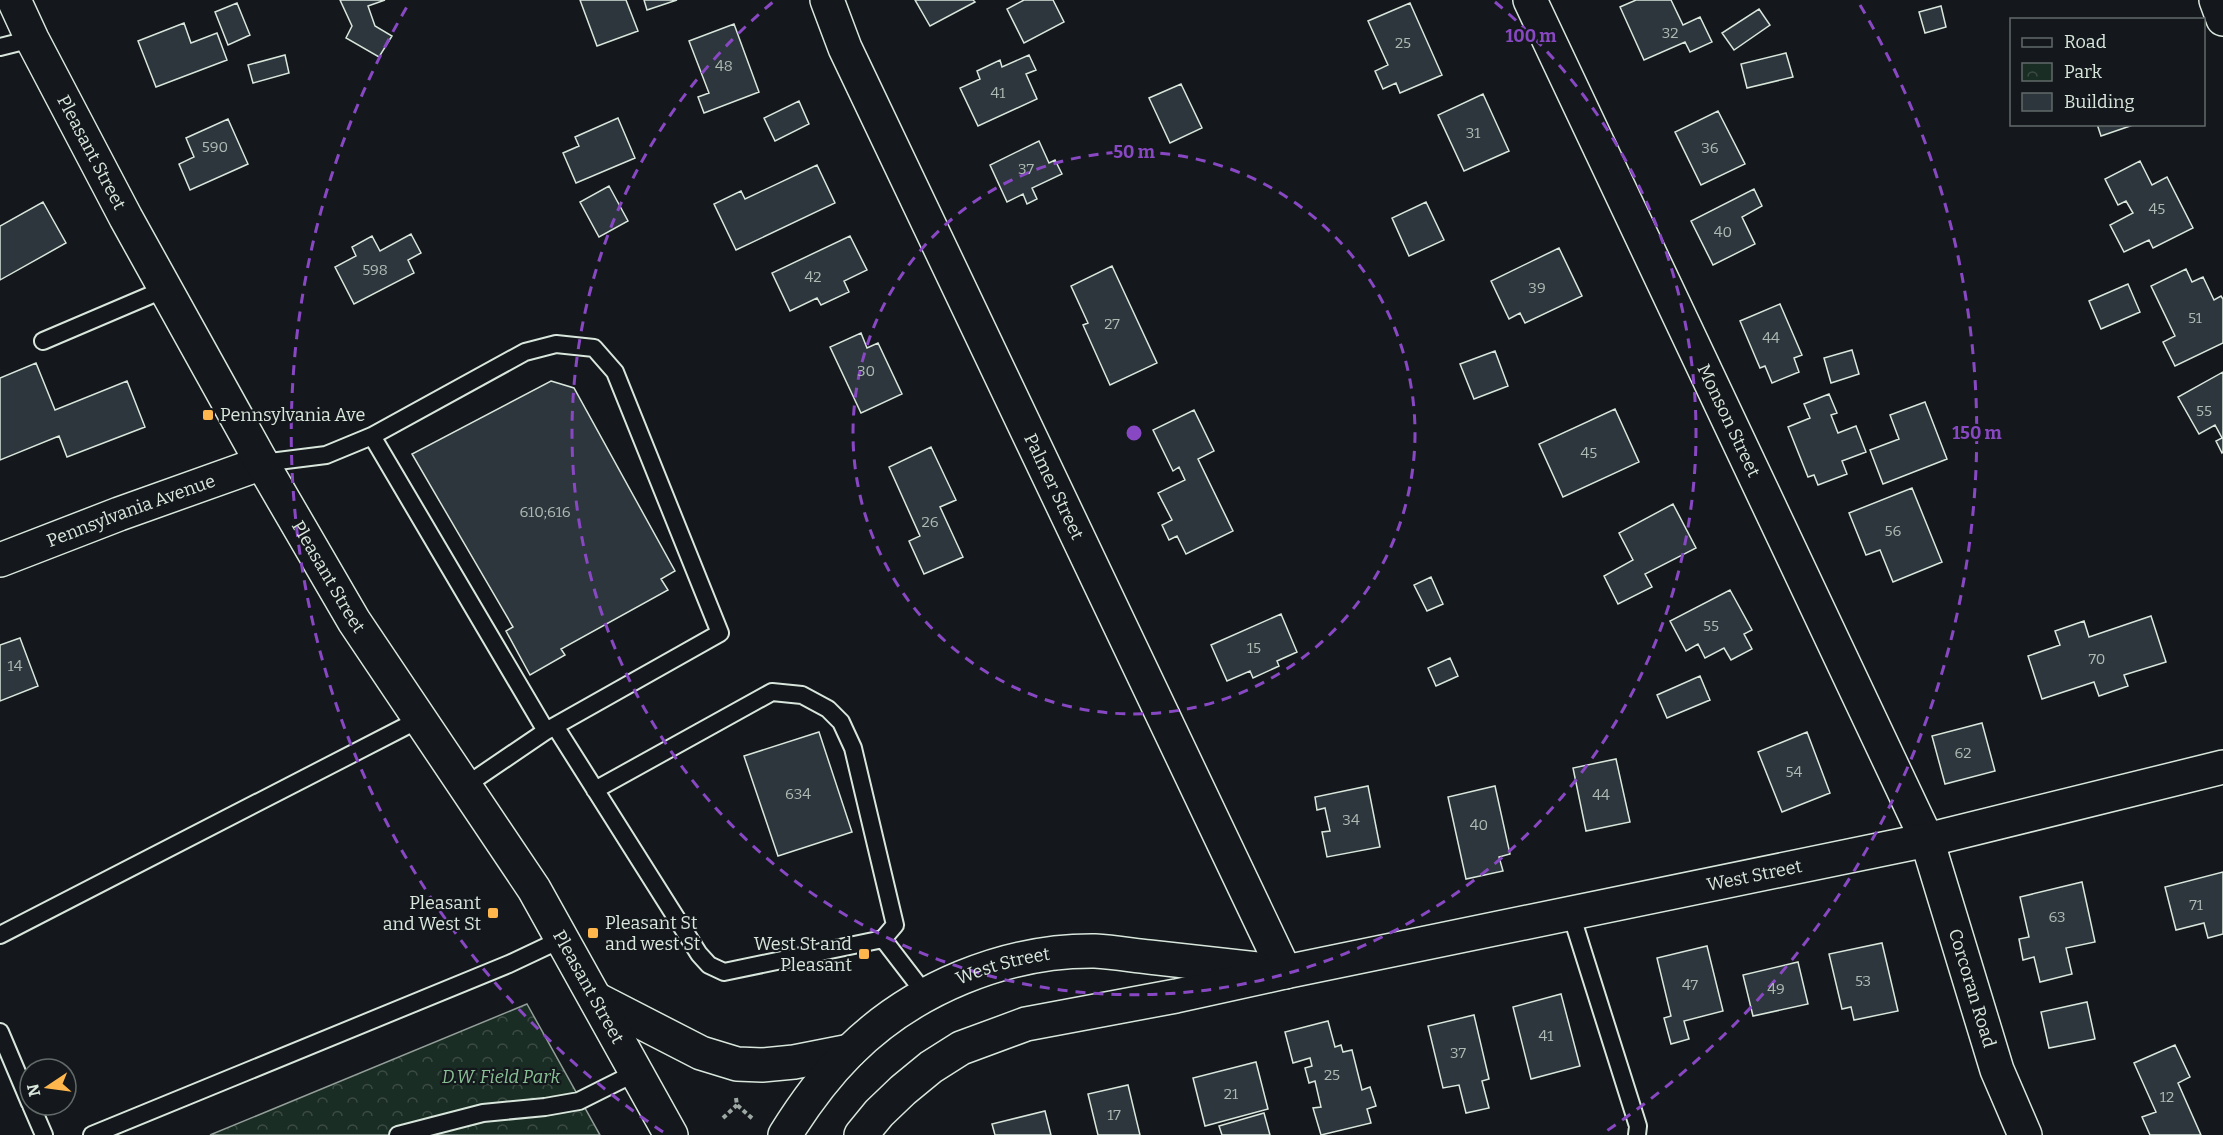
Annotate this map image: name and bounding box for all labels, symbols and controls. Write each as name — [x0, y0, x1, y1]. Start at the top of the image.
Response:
legend — [2010, 18, 2205, 126]
house number: 32 — [1662, 24, 1678, 42]
text: 100 m — [1505, 25, 1557, 47]
text: Road — [2064, 31, 2107, 53]
house number: 25 — [1395, 34, 1411, 52]
house number: 48 — [715, 57, 733, 75]
text: Park — [2064, 61, 2103, 83]
house number: 41 — [991, 84, 1005, 102]
street label: Pleasant Street — [52, 91, 131, 214]
text: Building — [2064, 91, 2135, 113]
house number: 31 — [1466, 124, 1480, 142]
house number: 590 — [202, 138, 228, 156]
house number: 36 — [1701, 139, 1719, 157]
text: 50 m — [1113, 141, 1155, 163]
house number: 37 — [1018, 160, 1035, 178]
house number: 45 — [2149, 200, 2165, 218]
house number: 40 — [1714, 223, 1732, 241]
house number: 598 — [362, 261, 388, 279]
house number: 42 — [805, 268, 821, 286]
house number: 39 — [1528, 279, 1546, 297]
house number: 51 — [2188, 309, 2202, 327]
house number: 27 — [1104, 315, 1120, 333]
house number: 44 — [1762, 329, 1780, 347]
street label: Monson Street — [1693, 360, 1765, 481]
house number: 30 — [857, 362, 875, 380]
house number: 55 — [2196, 402, 2212, 420]
place label: Pennsylvania Ave — [220, 404, 365, 426]
marker: Pennsylvania Ave — [201, 408, 215, 422]
text: 150 m — [1952, 422, 2002, 444]
centre of rings — [1124, 423, 1144, 443]
street label: Palmer Street — [1019, 430, 1089, 544]
house number: 45 — [1581, 444, 1597, 462]
street label: Pennsylvania Avenue — [44, 470, 218, 552]
house number: 610;616 — [519, 503, 571, 521]
house number: 26 — [922, 513, 939, 531]
street label: Pleasant Street — [287, 517, 370, 637]
house number: 56 — [1885, 522, 1902, 540]
house number: 55 — [1703, 617, 1719, 635]
house number: 15 — [1247, 639, 1261, 657]
house number: 70 — [2089, 650, 2105, 668]
house number: 14 — [8, 657, 23, 675]
house number: 62 — [1955, 744, 1971, 762]
house number: 54 — [1786, 763, 1803, 781]
house number: 634 — [785, 785, 811, 803]
house number: 44 — [1592, 786, 1610, 804]
house number: 34 — [1342, 811, 1360, 829]
house number: 40 — [1470, 816, 1488, 834]
street label: West Street — [1705, 855, 1804, 896]
place label: Pleasant and West St — [383, 892, 481, 935]
house number: 71 — [2189, 896, 2203, 914]
marker: Pleasant and West St — [486, 906, 500, 920]
house number: 63 — [2048, 908, 2066, 926]
place label: Pleasant St and west St — [605, 912, 701, 955]
street label: Pleasant Street — [548, 926, 629, 1048]
marker: Pleasant St and west St — [586, 926, 600, 940]
street label: Corcoran Road — [1944, 926, 2001, 1051]
place label: West St and Pleasant — [754, 933, 852, 976]
street label: West Street — [953, 943, 1052, 990]
marker: West St and Pleasant — [857, 947, 871, 961]
house number: 53 — [1855, 972, 1871, 990]
house number: 47 — [1682, 976, 1699, 994]
house number: 49 — [1767, 980, 1785, 998]
house number: 41 — [1539, 1027, 1553, 1045]
house number: 37 — [1450, 1044, 1467, 1062]
north arrow — [18, 1057, 78, 1117]
park label: D.W. Field Park — [442, 1066, 560, 1088]
house number: 25 — [1324, 1066, 1340, 1084]
text: N — [23, 1082, 45, 1098]
house number: 21 — [1224, 1085, 1238, 1103]
house number: 12 — [2160, 1088, 2174, 1106]
house number: 17 — [1107, 1106, 1121, 1124]

